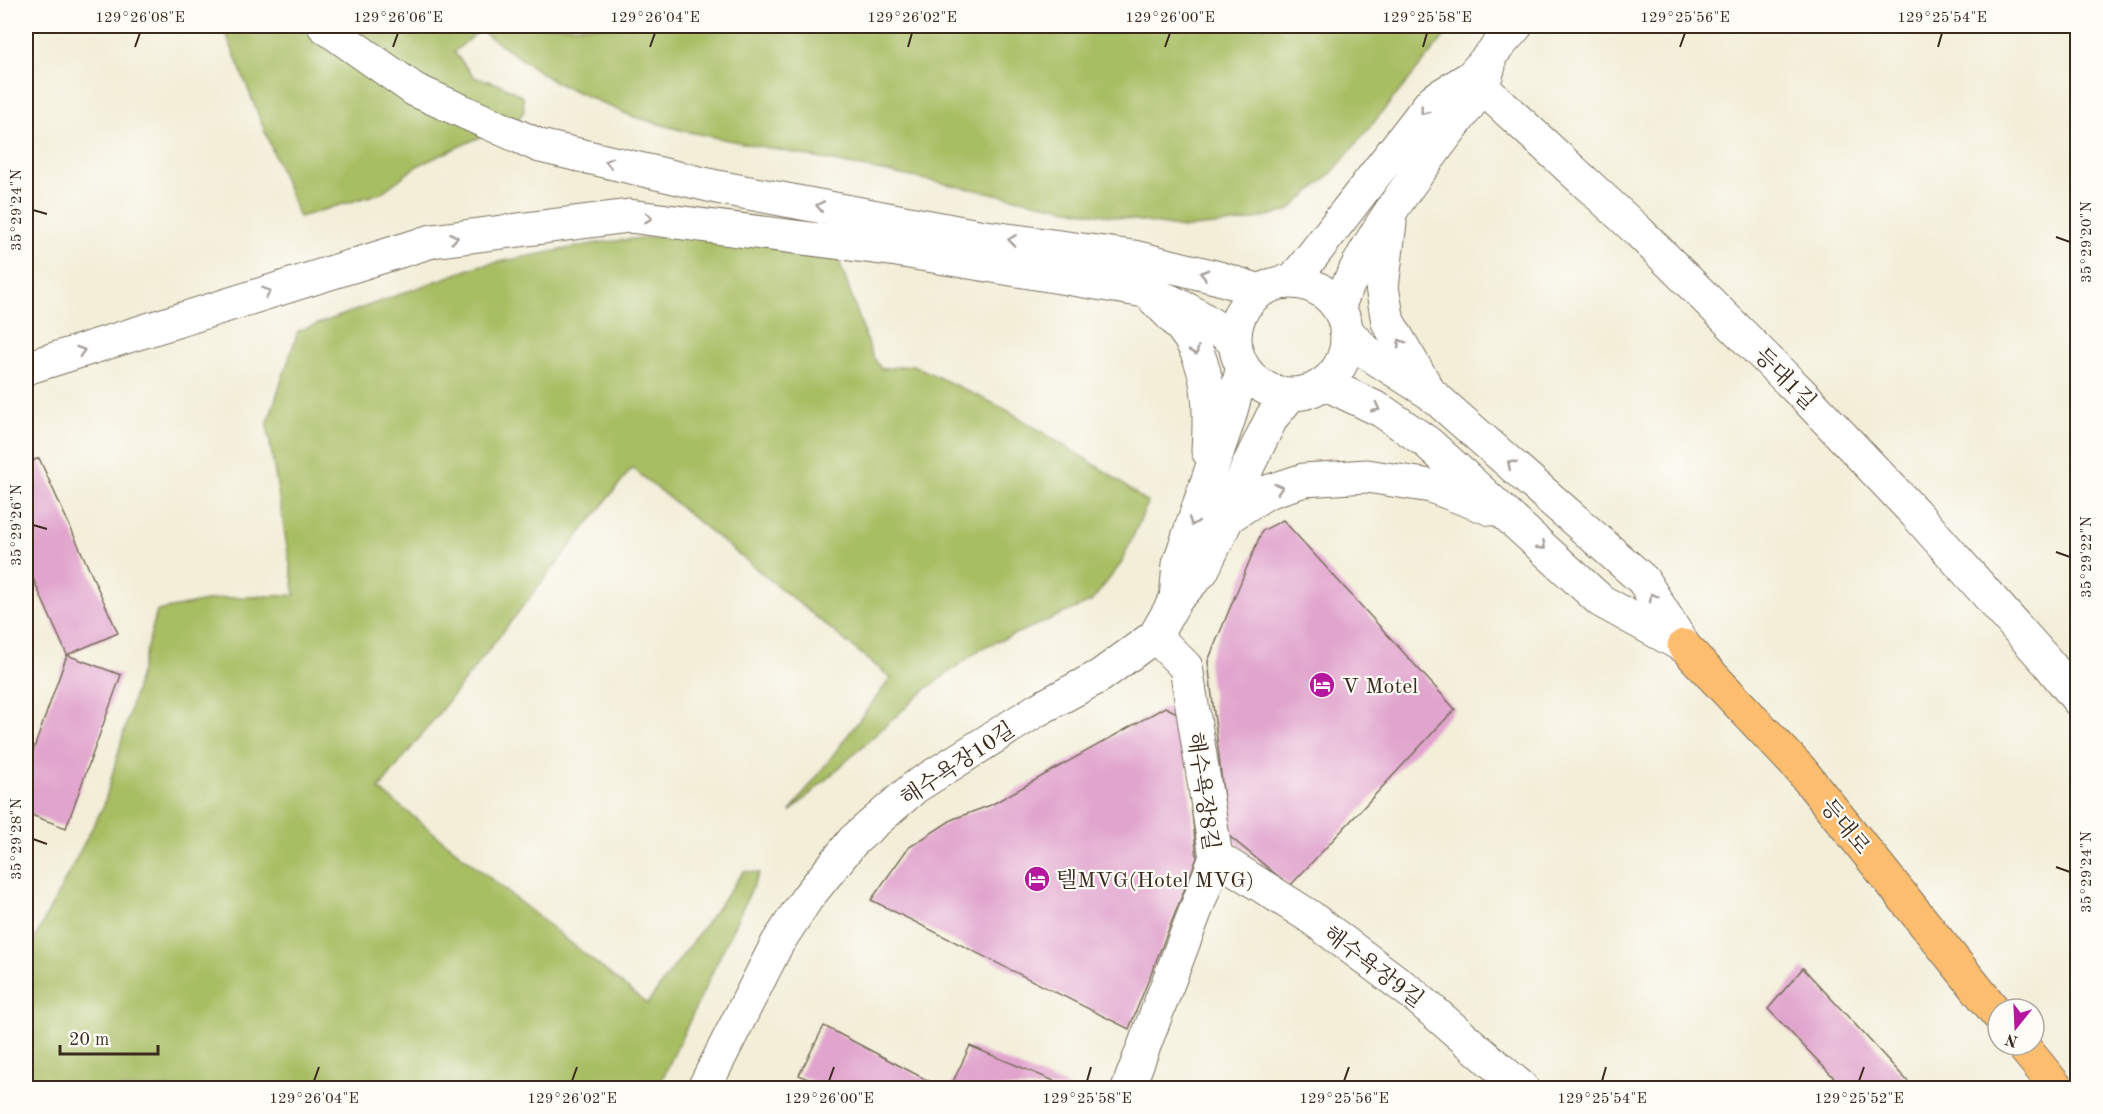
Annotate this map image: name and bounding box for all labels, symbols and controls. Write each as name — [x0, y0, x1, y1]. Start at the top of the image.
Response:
text: 129°26'08"E — [95, 11, 185, 26]
text: 129°26'06"E — [353, 11, 443, 26]
text: 129°26'04"E — [610, 11, 700, 26]
text: 129°26'02"E — [867, 11, 957, 26]
text: 129°26'00"E — [1125, 11, 1215, 26]
text: 129°25'58"E — [1382, 11, 1472, 26]
text: 129°25'56"E — [1640, 11, 1730, 26]
text: 129°25'54"E — [1897, 11, 1987, 26]
one-way arrow — [1420, 105, 1431, 116]
one-way arrow — [604, 156, 614, 169]
text: 35°29'24"N — [10, 169, 25, 251]
one-way arrow — [815, 201, 825, 213]
text: 35°29'20"N — [2080, 201, 2095, 283]
one-way arrow — [643, 212, 652, 224]
one-way arrow — [450, 232, 459, 245]
one-way arrow — [1008, 235, 1017, 247]
one-way arrow — [1199, 269, 1209, 282]
one-way arrow — [261, 287, 272, 300]
one-way arrow — [1396, 339, 1408, 349]
street label: 등대1길 — [1750, 344, 1820, 414]
one-way arrow — [1188, 345, 1200, 356]
one-way arrow — [75, 346, 86, 358]
one-way arrow — [1370, 401, 1381, 412]
one-way arrow — [1507, 460, 1518, 471]
one-way arrow — [1273, 482, 1284, 495]
text: 35°29'26"N — [10, 484, 25, 566]
one-way arrow — [1188, 516, 1201, 527]
text: 35°29'22"N — [2080, 516, 2095, 598]
one-way arrow — [1536, 539, 1546, 550]
one-way arrow — [1650, 592, 1661, 603]
hotel icon: V Motel — [1307, 670, 1337, 700]
place label: V Motel — [1342, 676, 1418, 698]
street label: 해수욕장10길 — [897, 718, 1019, 811]
street label: 해수욕장8길 — [1183, 731, 1222, 852]
street label: 등대로 — [1816, 795, 1874, 859]
text: 35°29'28"N — [10, 798, 25, 880]
text: 35°29'24"N — [2080, 831, 2095, 913]
hotel icon: 텔MVG(Hotel MVG) — [1022, 864, 1052, 894]
place label: 텔MVG(Hotel MVG) — [1056, 869, 1254, 892]
street label: 해수욕장9길 — [1319, 922, 1428, 1012]
north arrow — [1986, 997, 2046, 1057]
scale bar — [60, 1018, 158, 1056]
text: N — [2003, 1030, 2020, 1049]
text: 20 m — [69, 1031, 109, 1049]
text: 129°26'04"E — [269, 1092, 359, 1107]
text: 129°26'02"E — [527, 1092, 617, 1107]
text: 129°26'00"E — [784, 1092, 874, 1107]
text: 129°25'58"E — [1042, 1092, 1132, 1107]
text: 129°25'56"E — [1299, 1092, 1389, 1107]
text: 129°25'54"E — [1557, 1092, 1647, 1107]
text: 129°25'52"E — [1814, 1092, 1904, 1107]

